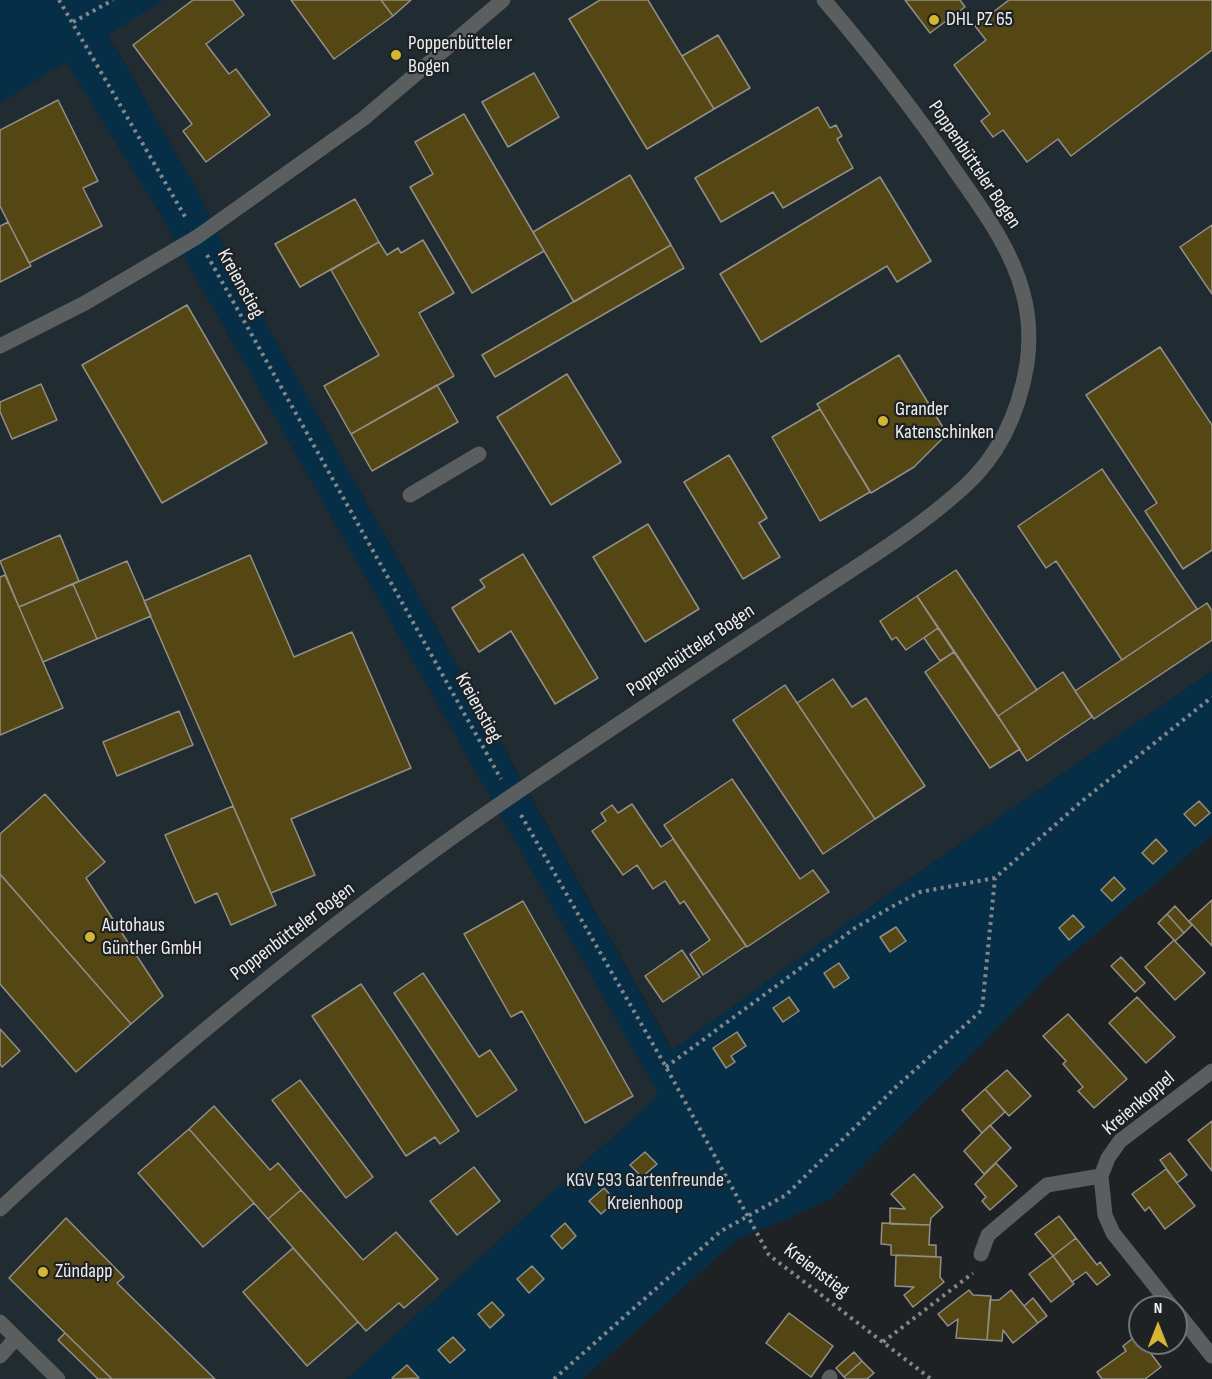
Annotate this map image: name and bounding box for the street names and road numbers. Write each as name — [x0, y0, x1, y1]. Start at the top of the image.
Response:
street label: Poppenbütteler Bogen — [922, 97, 1026, 233]
street label: Kreienstieg — [211, 245, 269, 323]
street label: Poppenbütteler Bogen — [623, 599, 759, 703]
street label: Kreienstieg — [449, 669, 507, 747]
street label: Poppenbütteler Bogen — [226, 878, 360, 986]
street label: Kreienkoppel — [1098, 1067, 1180, 1141]
street label: Kreienstieg — [779, 1239, 853, 1303]

